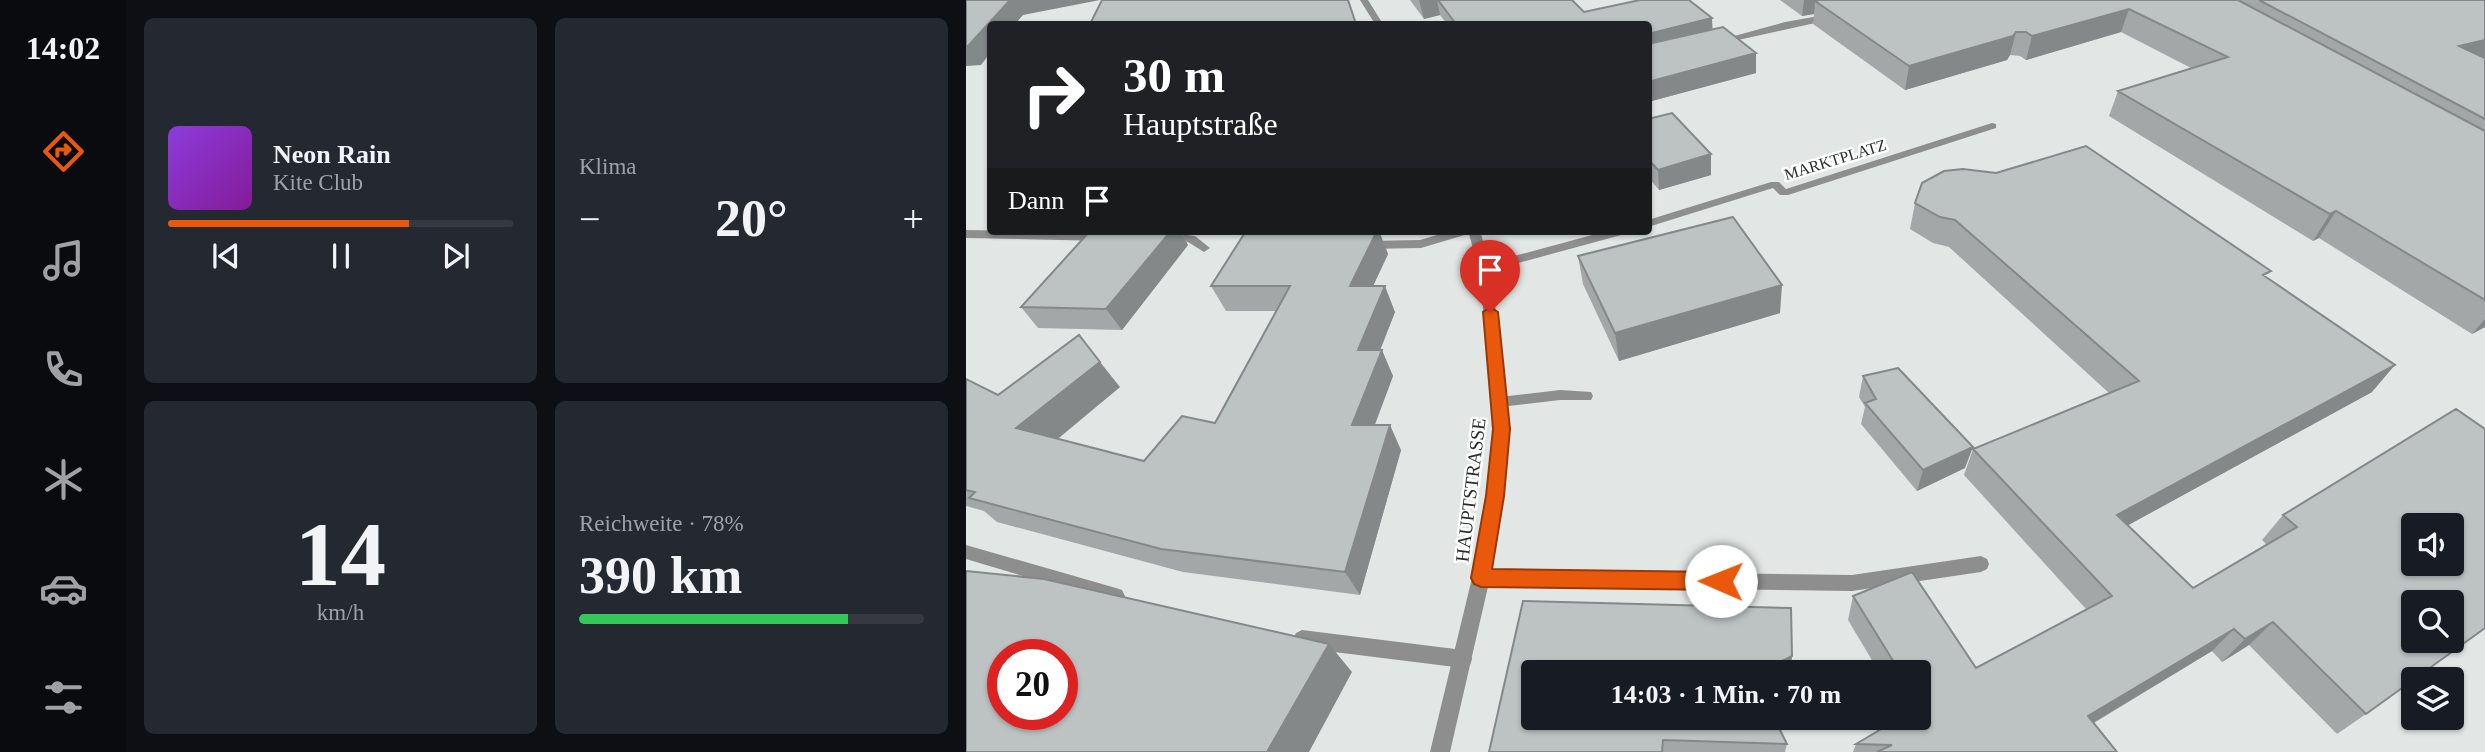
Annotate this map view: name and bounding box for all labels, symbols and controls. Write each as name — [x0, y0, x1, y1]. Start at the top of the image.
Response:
text: 14:02 — [26, 30, 100, 66]
text: 30 m — [1123, 48, 1225, 103]
icon: right — [1008, 49, 1099, 140]
text: Hauptstraße — [1123, 106, 1278, 142]
icon: directions — [39, 127, 88, 176]
street label: MARKTPLATZ — [1782, 136, 1888, 183]
text: Neon Rain — [273, 140, 391, 169]
text: Klima — [579, 154, 637, 179]
text: Kite Club — [273, 170, 363, 195]
icon: arrive — [1078, 182, 1116, 220]
text: Dann — [1008, 186, 1064, 215]
text: 20° — [715, 190, 788, 247]
text: − — [579, 198, 600, 240]
text: + — [903, 198, 924, 240]
icon: music — [39, 236, 88, 285]
icon: previous — [207, 237, 245, 275]
icon: pause — [322, 237, 360, 275]
icon: next — [437, 237, 475, 275]
pin — [1460, 240, 1520, 312]
icon: arrive — [1471, 251, 1509, 289]
icon: phone — [39, 345, 88, 394]
street label: HAUPTSTRASSE — [1451, 417, 1490, 563]
icon: climate — [39, 455, 88, 504]
text: 14 — [295, 504, 386, 605]
text: Reichweite · 78% — [579, 511, 744, 536]
map controls — [2401, 513, 2464, 730]
button: sound — [2401, 513, 2464, 576]
position arrow — [1684, 544, 1758, 618]
text: 390 km — [579, 547, 742, 604]
icon: car — [39, 564, 88, 613]
button: search — [2401, 590, 2464, 653]
text: km/h — [317, 600, 364, 625]
speed limit sign: 20 — [987, 639, 1078, 730]
button: layers — [2401, 667, 2464, 730]
icon: filters — [39, 673, 88, 722]
text: 14:03 · 1 Min. · 70 m — [1611, 680, 1841, 709]

